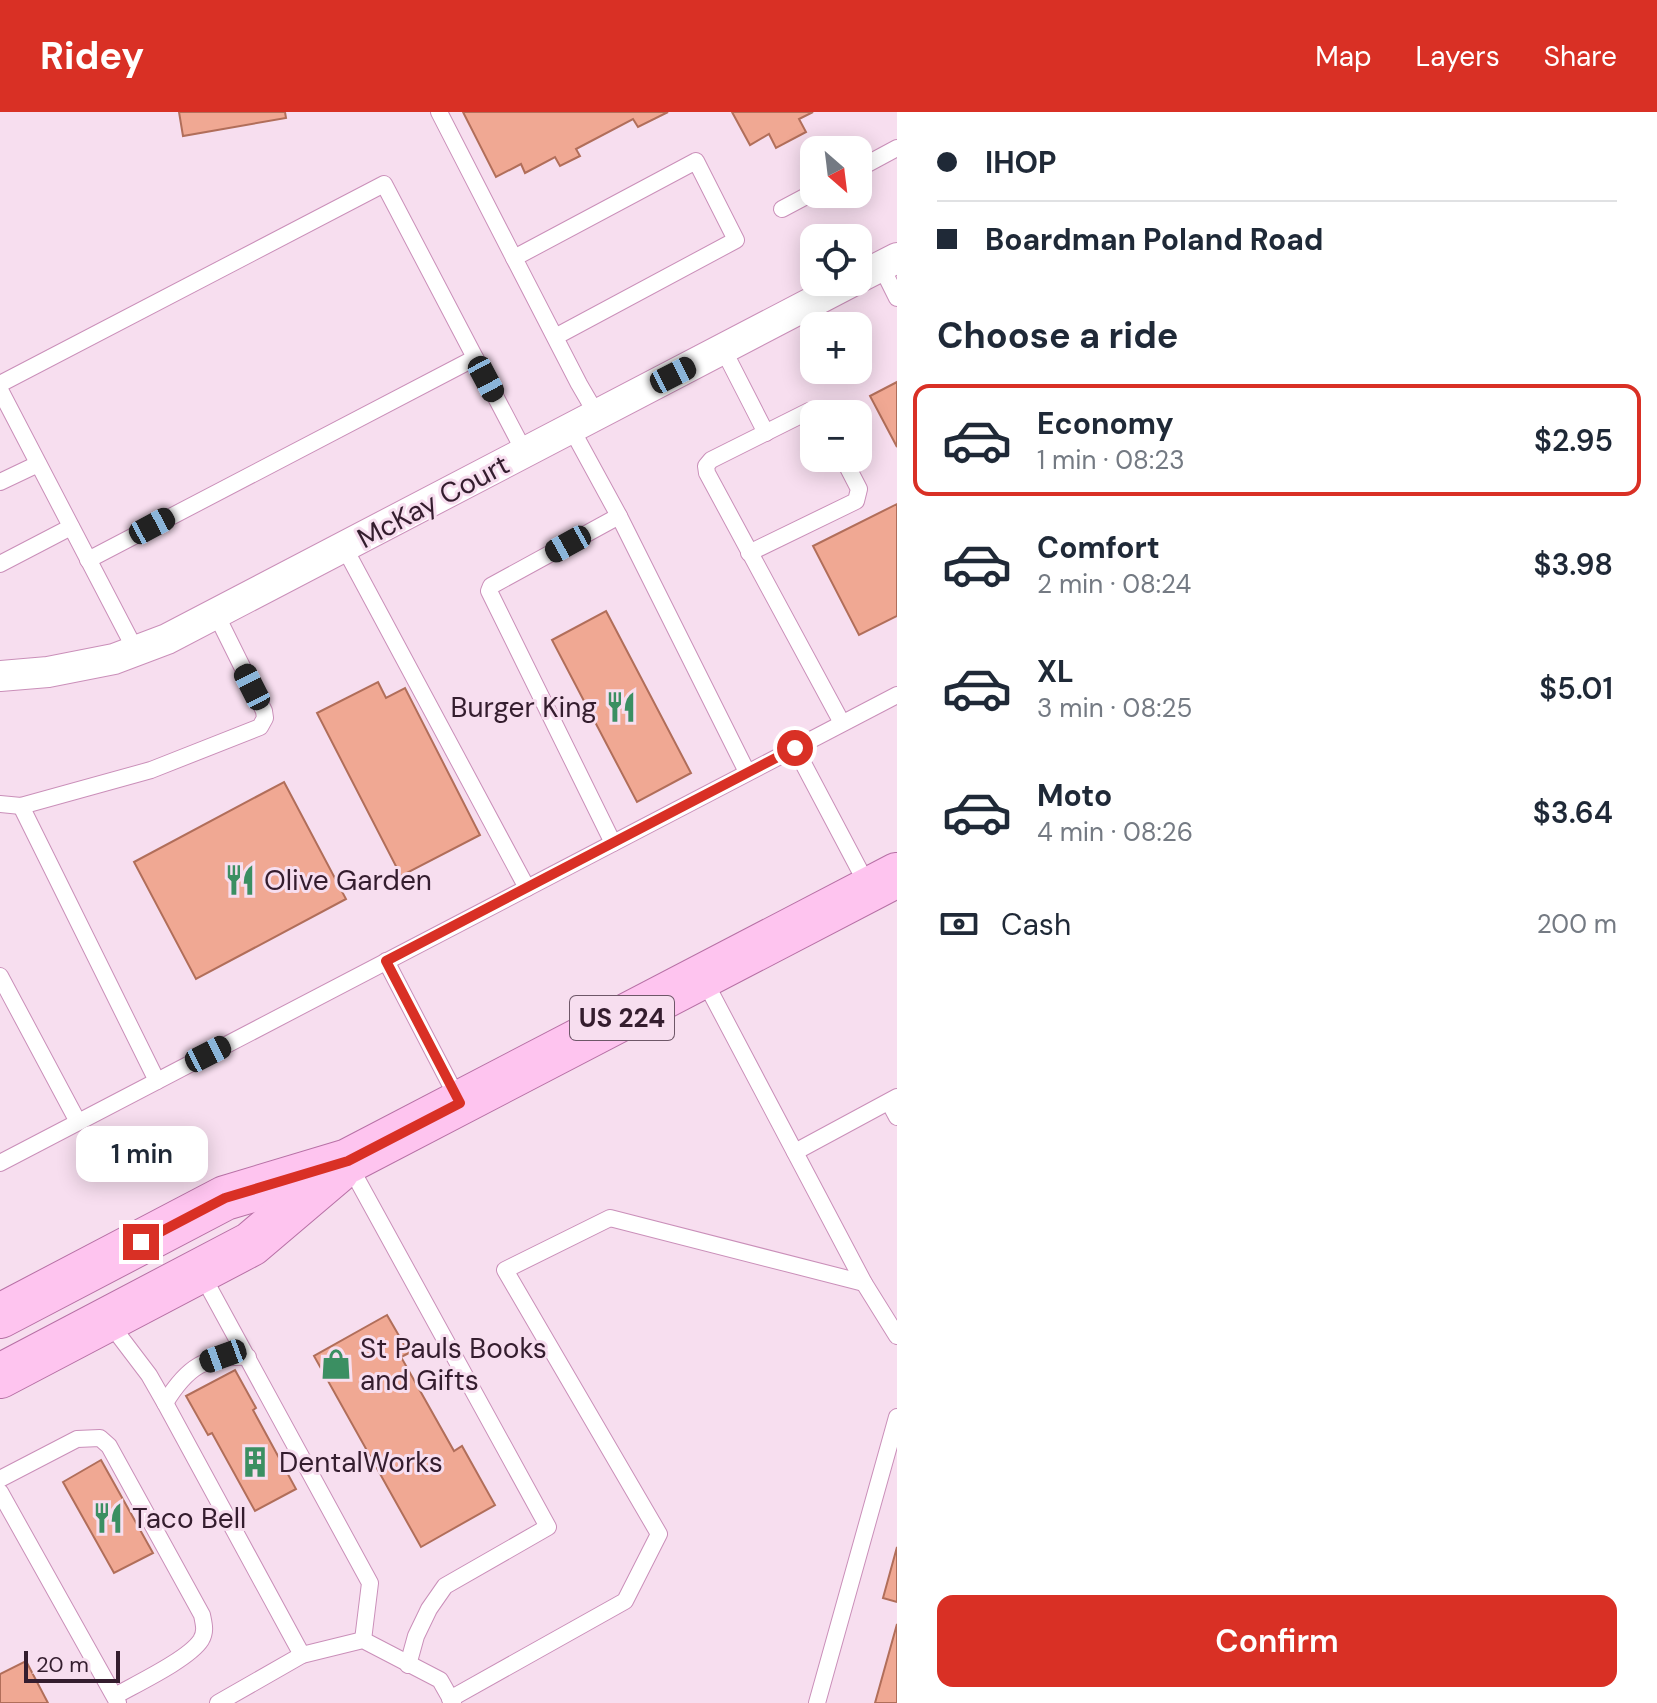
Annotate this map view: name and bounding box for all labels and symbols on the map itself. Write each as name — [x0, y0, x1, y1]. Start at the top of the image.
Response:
north arrow — [800, 136, 872, 208]
car — [464, 352, 508, 406]
car — [646, 353, 700, 397]
street label: McKay Court — [351, 446, 516, 557]
car — [125, 504, 179, 548]
car — [541, 522, 595, 566]
car — [230, 660, 274, 714]
place label: Burger King — [451, 689, 597, 726]
restaurant icon: Burger King — [604, 690, 638, 724]
route start — [777, 730, 813, 766]
place label: Olive Garden — [264, 862, 432, 899]
restaurant icon: Olive Garden — [223, 863, 257, 897]
road number: US 224 — [570, 996, 674, 1040]
car — [181, 1032, 235, 1076]
callout: 1 min — [75, 1126, 207, 1182]
route end — [123, 1224, 159, 1260]
place label: St Pauls Books and Gifts — [360, 1330, 547, 1399]
car — [196, 1337, 250, 1375]
shop icon: St Pauls Books and Gifts — [319, 1347, 353, 1381]
place label: DentalWorks — [279, 1444, 443, 1481]
building icon: DentalWorks — [238, 1445, 272, 1479]
place label: Taco Bell — [132, 1500, 246, 1537]
restaurant icon: Taco Bell — [91, 1501, 125, 1535]
scale bar — [24, 1647, 120, 1683]

